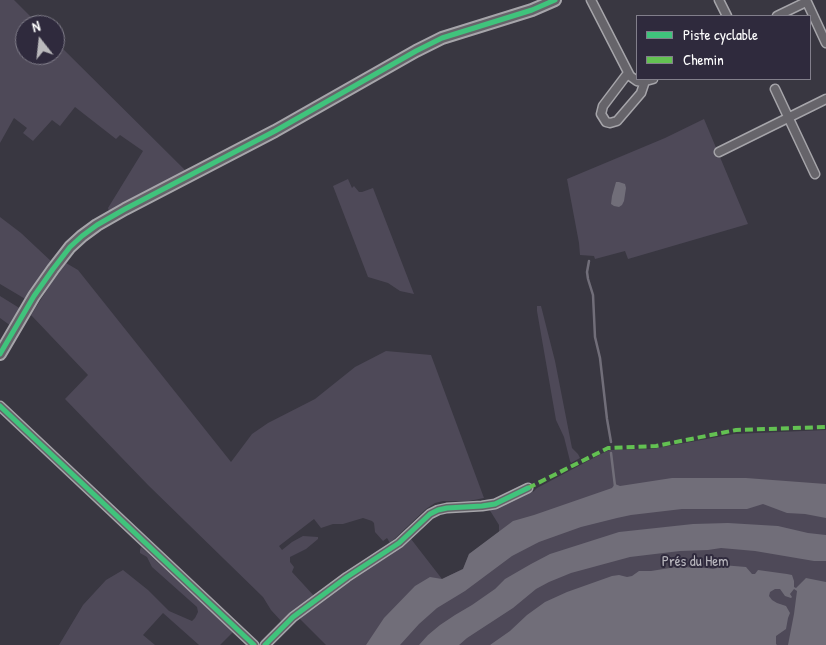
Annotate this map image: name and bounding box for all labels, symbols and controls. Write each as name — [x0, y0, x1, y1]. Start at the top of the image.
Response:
north arrow — [15, 15, 65, 65]
legend — [636, 15, 811, 80]
text: N — [30, 16, 42, 36]
text: Piste cyclable — [683, 24, 758, 45]
text: Chemin — [683, 49, 724, 70]
park label: Prés du Hem — [662, 553, 728, 571]

